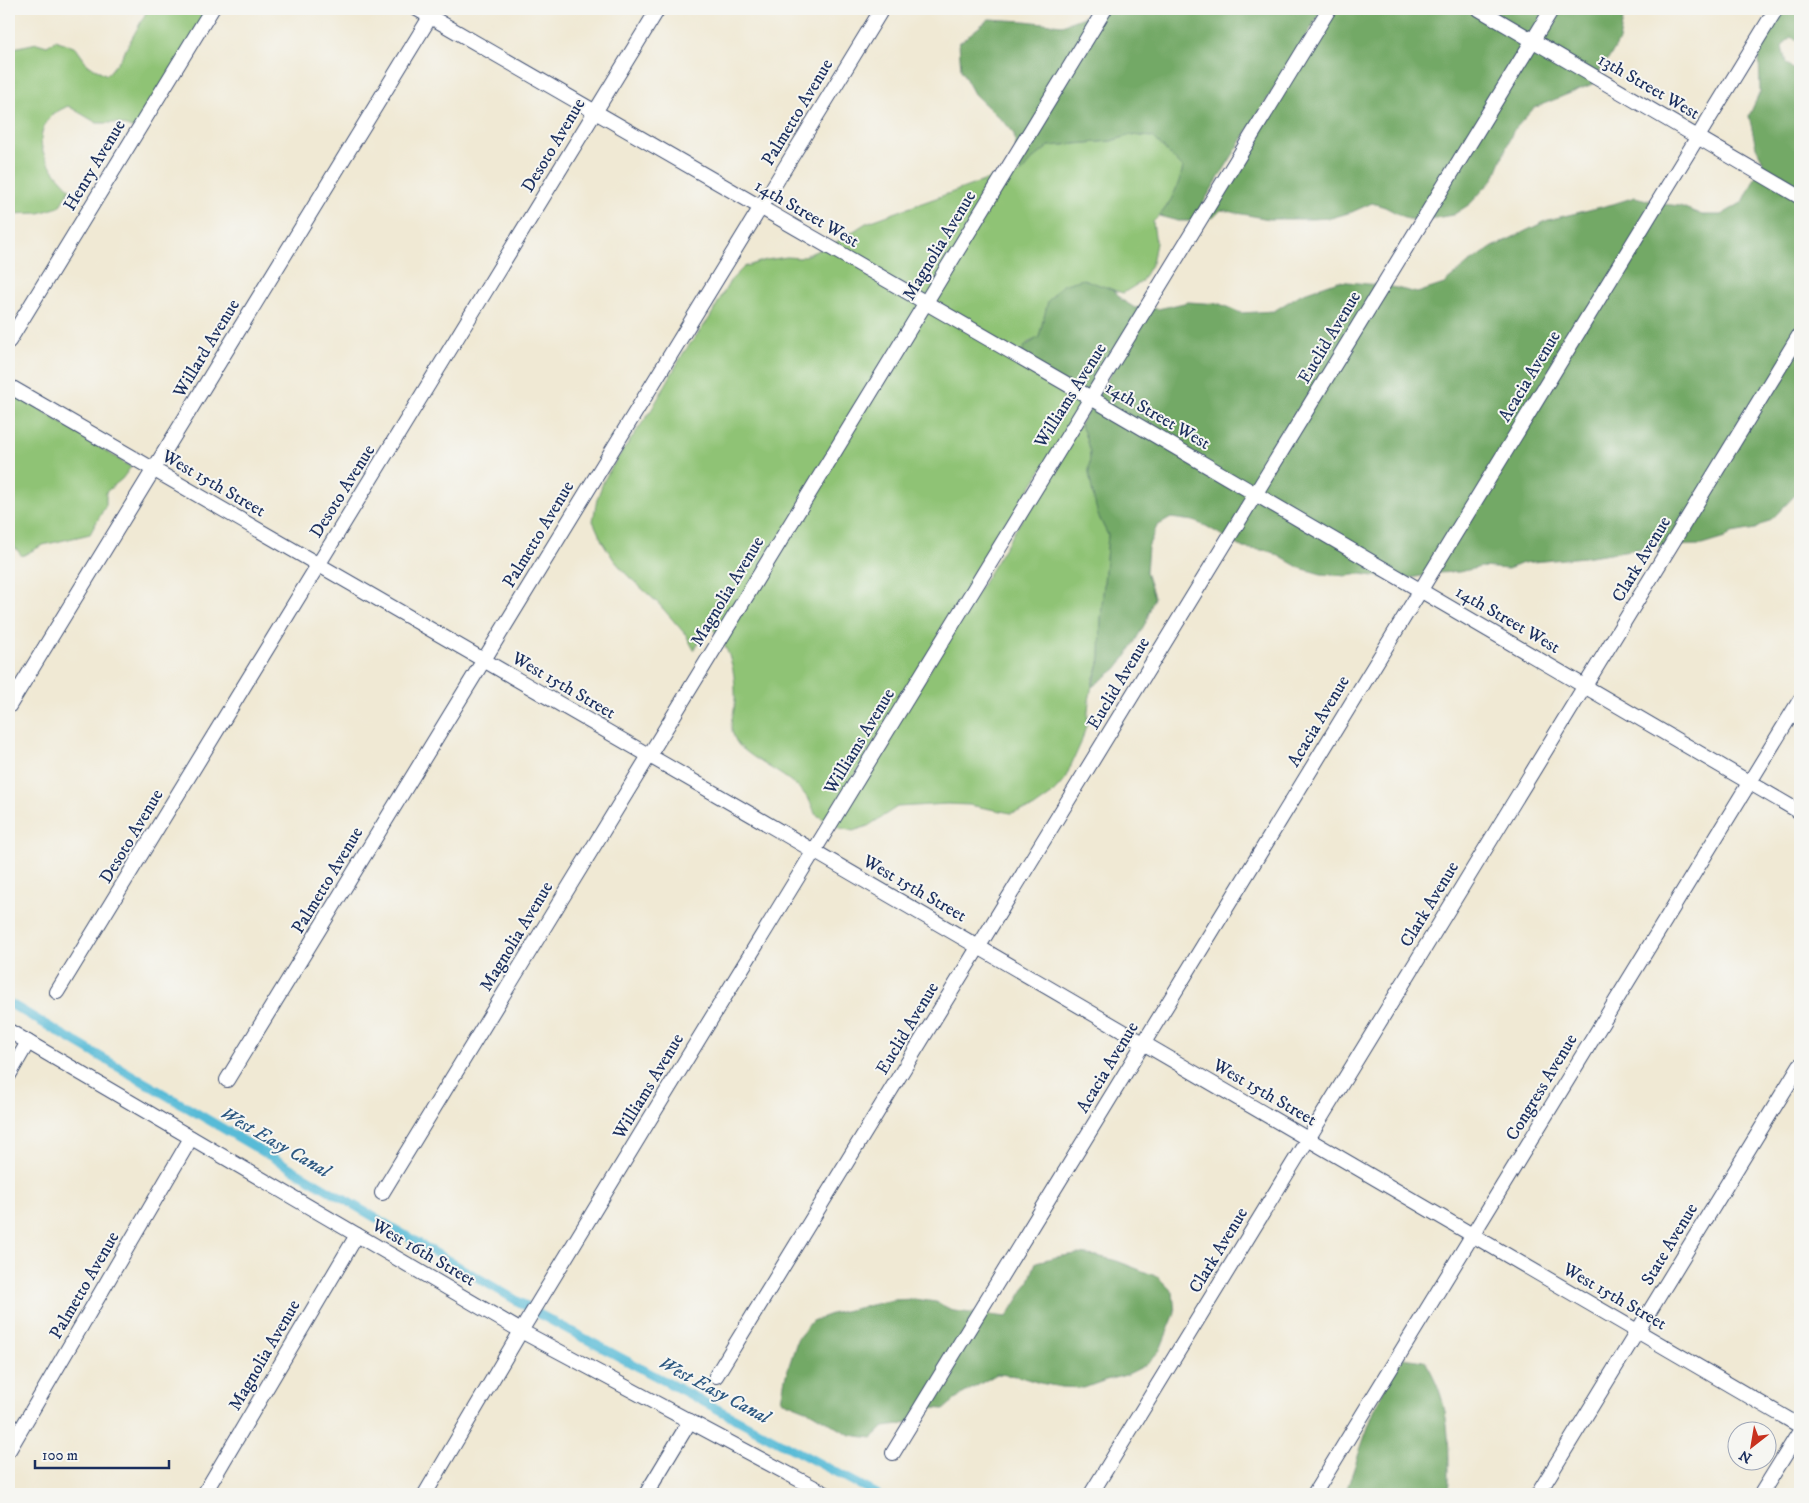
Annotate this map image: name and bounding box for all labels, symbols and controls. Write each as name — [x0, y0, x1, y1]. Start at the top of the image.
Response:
street label: 13th Street West — [1594, 49, 1703, 125]
street label: Palmetto Avenue — [757, 55, 838, 170]
street label: Desoto Avenue — [517, 94, 591, 197]
street label: Henry Avenue — [59, 116, 131, 215]
street label: 14th Street West — [750, 175, 863, 253]
street label: Magnolia Avenue — [898, 187, 981, 304]
street label: Euclid Avenue — [1294, 287, 1366, 388]
street label: Willard Avenue — [168, 295, 245, 403]
street label: Acacia Avenue — [1494, 327, 1566, 426]
street label: Williams Avenue — [1029, 339, 1112, 453]
street label: 14th Street West — [1101, 377, 1214, 455]
street label: Desoto Avenue — [305, 441, 380, 542]
street label: West 15th Street — [157, 445, 269, 522]
street label: Palmetto Avenue — [498, 477, 579, 592]
street label: Clark Avenue — [1608, 513, 1676, 606]
street label: Magnolia Avenue — [686, 533, 769, 650]
street label: 14th Street West — [1451, 581, 1564, 659]
street label: Euclid Avenue — [1083, 633, 1155, 734]
street label: West 15th Street — [507, 647, 619, 724]
street label: Acacia Avenue — [1283, 672, 1355, 771]
street label: Williams Avenue — [819, 685, 900, 799]
street label: Desoto Avenue — [95, 785, 169, 888]
street label: Palmetto Avenue — [287, 823, 368, 938]
street label: West 15th Street — [858, 850, 970, 927]
street label: Clark Avenue — [1396, 858, 1464, 951]
street label: Magnolia Avenue — [475, 878, 558, 995]
street label: Euclid Avenue — [872, 978, 944, 1079]
street label: Acacia Avenue — [1072, 1018, 1144, 1117]
street label: Williams Avenue — [608, 1030, 689, 1144]
street label: Congress Avenue — [1501, 1030, 1582, 1145]
street label: West 15th Street — [1208, 1054, 1320, 1131]
water label: West Easy Canal — [217, 1102, 336, 1184]
street label: State Avenue — [1637, 1199, 1703, 1290]
street label: Clark Avenue — [1185, 1204, 1253, 1297]
street label: West 16th Street — [367, 1214, 480, 1292]
street label: Palmetto Avenue — [45, 1228, 125, 1343]
street label: West 15th Street — [1558, 1258, 1670, 1335]
street label: Magnolia Avenue — [224, 1296, 305, 1415]
water label: West Easy Canal — [655, 1351, 775, 1430]
north arrow — [1726, 1420, 1776, 1470]
scale bar — [35, 1438, 169, 1470]
text: N — [1736, 1445, 1755, 1467]
text: 100 m — [42, 1446, 78, 1465]

